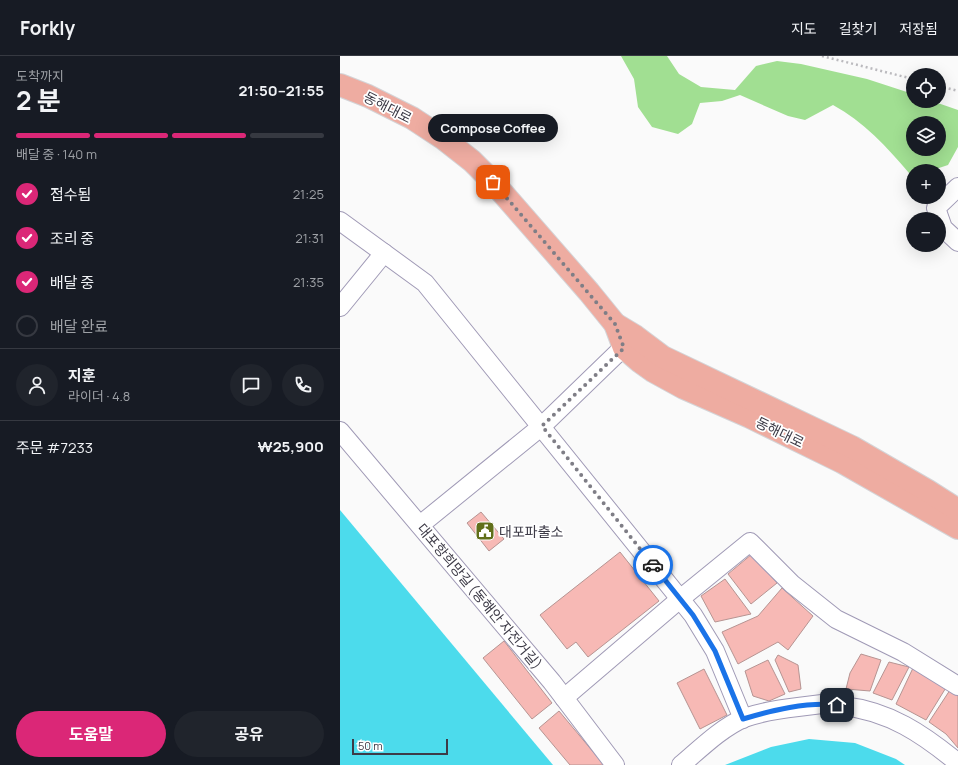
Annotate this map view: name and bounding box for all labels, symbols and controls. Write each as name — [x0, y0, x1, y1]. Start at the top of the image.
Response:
text: Forkly — [20, 15, 75, 41]
text: 지도 — [791, 19, 817, 38]
text: 길찾기 — [839, 19, 877, 38]
text: 저장됨 — [899, 19, 938, 38]
text: 도착까지 — [16, 67, 64, 85]
map controls — [906, 68, 946, 252]
button: locate — [906, 68, 946, 108]
text: 21:50–21:55 — [238, 80, 324, 101]
text: 2 분 — [16, 82, 61, 118]
street label: 동해대로 — [361, 87, 415, 127]
callout: Compose Coffee — [428, 114, 558, 142]
button: layers — [906, 116, 946, 156]
text: Compose Coffee — [441, 119, 545, 137]
text: 배달 중 · 140 m — [16, 145, 97, 163]
button: + — [906, 164, 946, 204]
pin — [476, 165, 510, 199]
icon: bag — [482, 171, 504, 193]
icon: check — [16, 183, 38, 205]
text: 접수됨 — [50, 184, 91, 205]
text: 21:25 — [293, 185, 324, 203]
button: − — [906, 212, 946, 252]
icon: check — [16, 227, 38, 249]
text: 조리 중 — [50, 228, 94, 249]
text: 21:31 — [295, 229, 324, 247]
icon: check — [16, 271, 38, 293]
text: 배달 중 — [50, 272, 94, 293]
text: 21:35 — [293, 273, 324, 291]
text: 배달 완료 — [50, 316, 108, 337]
button: person — [16, 364, 58, 406]
button: chat — [230, 364, 272, 406]
button: phone — [282, 364, 324, 406]
text: 지훈 — [68, 365, 96, 386]
text: 라이더 · 4.8 — [68, 387, 130, 405]
street label: 동해대로 — [753, 412, 807, 452]
text: ₩25,900 — [257, 436, 324, 457]
text: 주문 #7233 — [16, 437, 93, 458]
street label: 대포항희망길 (동해안 자전거길) — [413, 519, 547, 673]
public building icon: 대포파출소 — [474, 520, 496, 542]
place label: 대포파출소 — [499, 522, 564, 541]
courier — [633, 545, 673, 585]
icon: car — [642, 554, 664, 576]
pin — [820, 688, 854, 722]
icon: home — [826, 694, 848, 716]
button: 도움말 — [16, 711, 166, 757]
button: 공유 — [174, 711, 324, 757]
scale bar — [352, 737, 448, 756]
text: 50 m — [358, 738, 383, 753]

